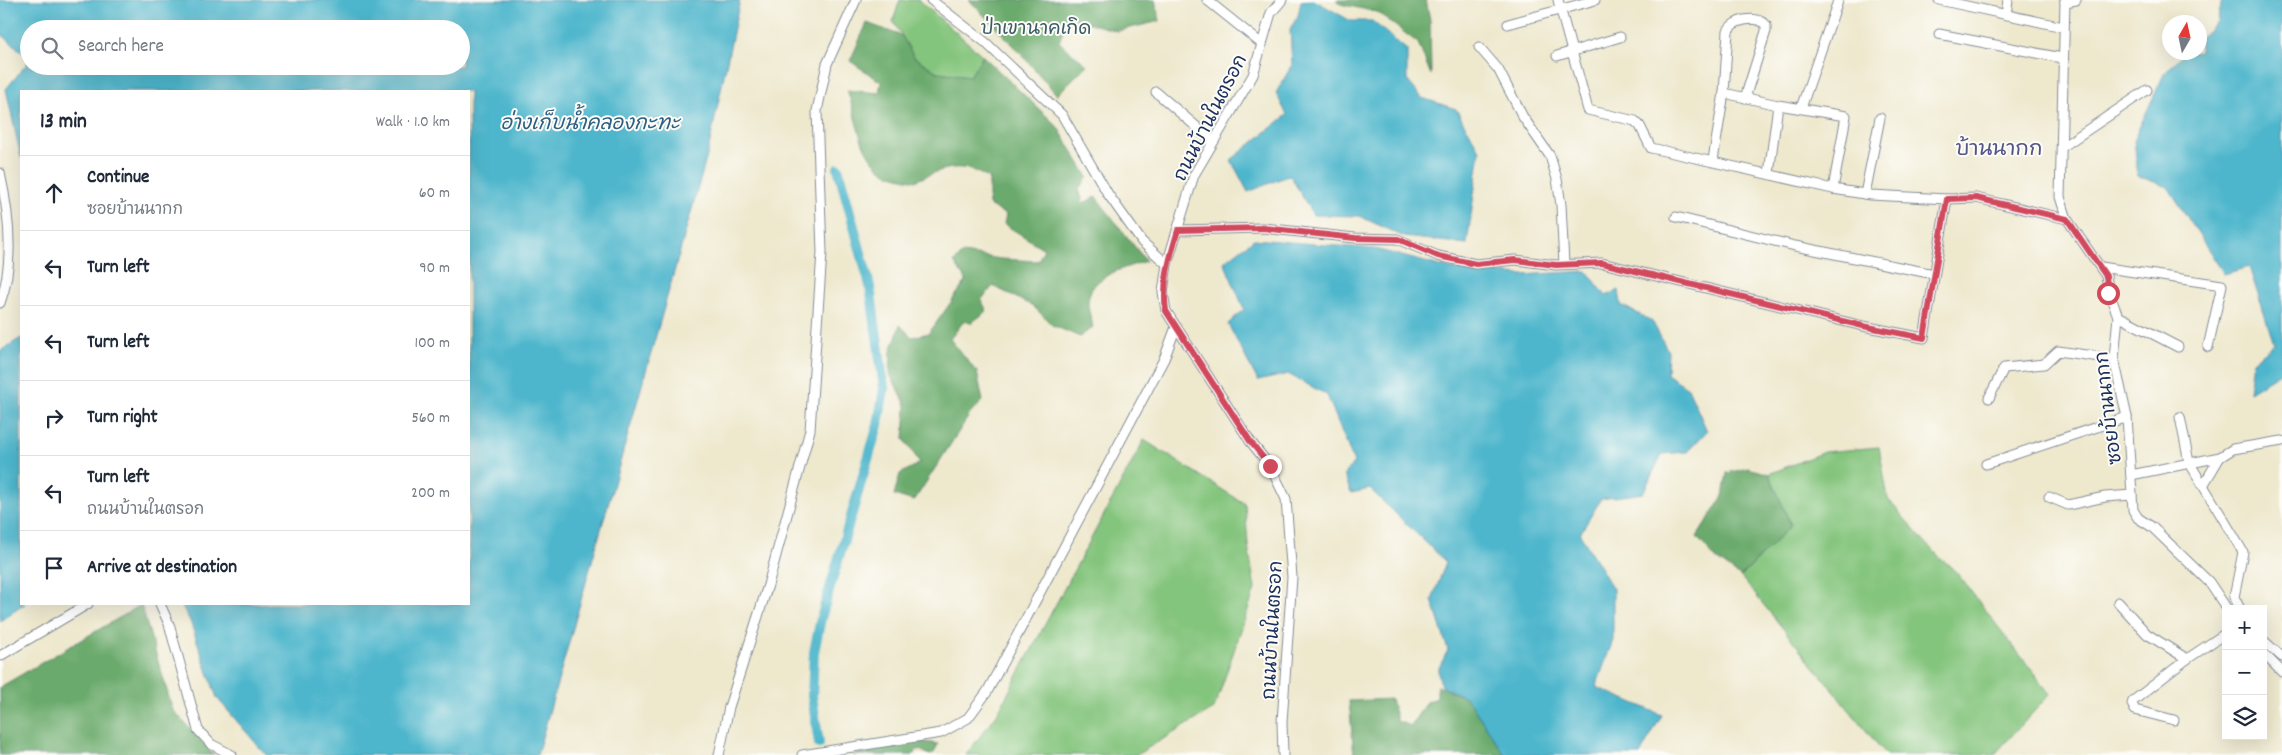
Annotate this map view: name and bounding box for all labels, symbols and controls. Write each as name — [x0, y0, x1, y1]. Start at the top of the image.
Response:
north arrow — [2162, 15, 2207, 60]
park label: ป่าเขานาคเกิด — [981, 16, 1091, 44]
search box — [20, 20, 470, 75]
icon: search — [38, 34, 66, 62]
text: Search here — [78, 34, 164, 61]
street label: ถนนบ้านในตรอก — [1167, 50, 1256, 187]
water label: อ่างเก็บน้ำคลองกะทะ — [500, 104, 682, 139]
text: 13 min — [40, 108, 87, 138]
text: Walk · 1.0 km — [376, 111, 450, 134]
district label: บ้านนากก — [1955, 135, 2043, 166]
text: Continue — [87, 165, 149, 192]
icon: ahead — [40, 179, 68, 207]
text: 60 m — [419, 182, 450, 205]
text: ซอยบ้านนากก — [87, 199, 183, 222]
icon: left — [40, 254, 68, 282]
text: Turn left — [87, 255, 150, 282]
text: 90 m — [419, 257, 450, 280]
route start — [2097, 282, 2120, 305]
icon: left — [40, 329, 68, 357]
text: Turn left — [87, 330, 150, 357]
text: 100 m — [414, 332, 450, 355]
street label: ซอยบ้านนากก — [2089, 349, 2131, 466]
icon: right — [40, 404, 68, 432]
text: Turn right — [87, 405, 158, 432]
text: 560 m — [411, 407, 450, 430]
route end — [1259, 455, 1282, 478]
text: Turn left — [87, 465, 150, 492]
icon: left — [40, 479, 68, 507]
text: 200 m — [411, 482, 450, 505]
text: ถนนบ้านในตรอก — [87, 499, 204, 522]
icon: arrive — [40, 554, 68, 582]
text: Arrive at destination — [87, 555, 237, 582]
street label: ถนนบ้านในตรอก — [1255, 560, 1292, 700]
map controls — [2222, 605, 2267, 740]
button: + — [2222, 605, 2267, 650]
button: − — [2222, 650, 2267, 695]
button: layers — [2222, 695, 2267, 740]

